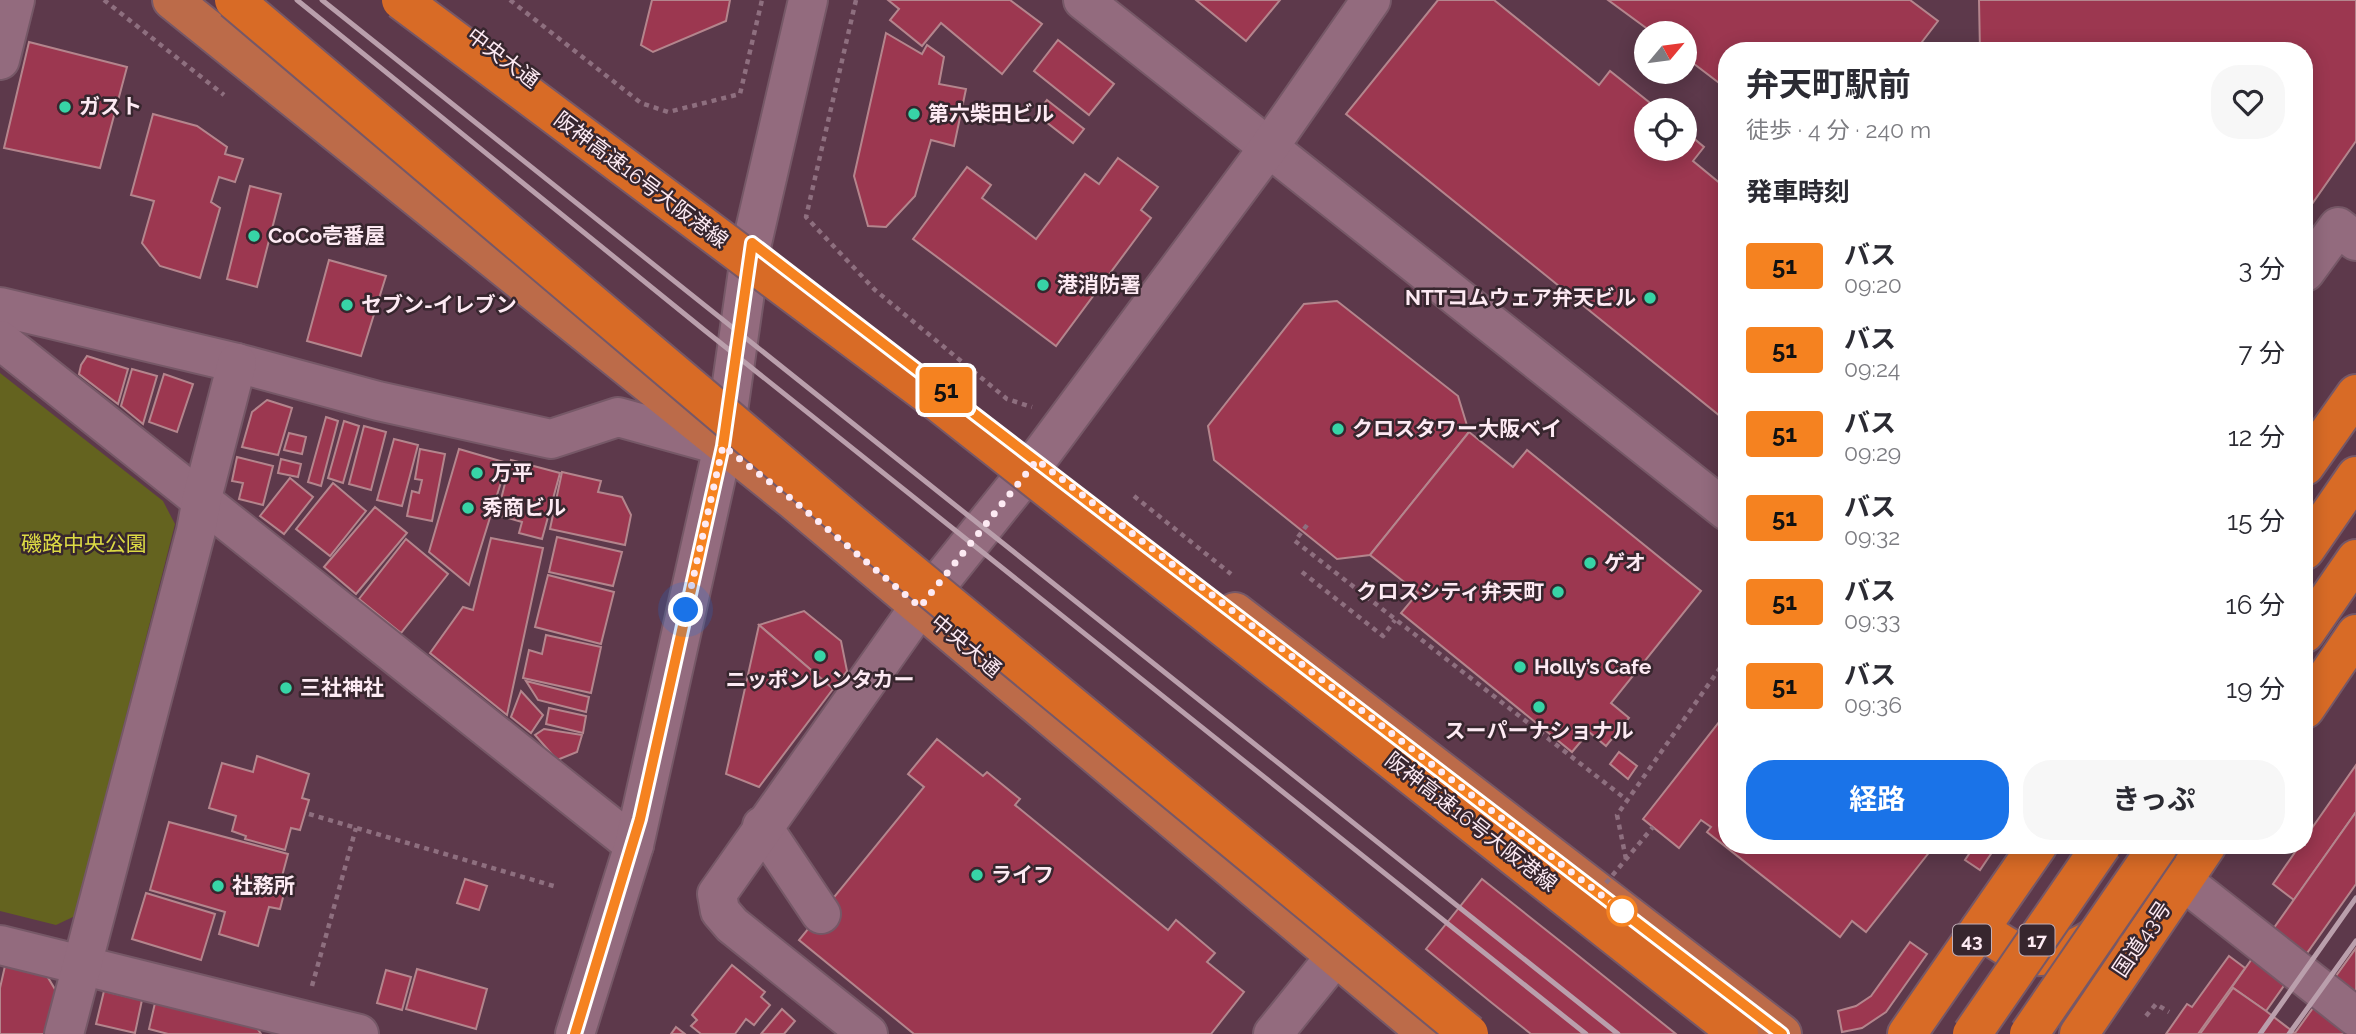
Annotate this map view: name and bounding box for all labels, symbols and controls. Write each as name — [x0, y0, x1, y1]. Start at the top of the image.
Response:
north arrow — [1634, 21, 1698, 84]
map controls — [1634, 21, 1697, 161]
street label: 中央大通 — [462, 22, 544, 93]
text: 弁天町駅前 — [1746, 65, 1911, 104]
button: heart — [2211, 65, 2285, 139]
place label: ガスト — [79, 94, 142, 119]
button: locate — [1634, 98, 1697, 161]
marker: ガスト — [57, 99, 73, 115]
place label: 第六柴田ビル — [928, 101, 1054, 126]
street label: 阪神高速16号大阪港線 — [550, 106, 733, 253]
marker: 第六柴田ビル — [906, 106, 922, 122]
text: 徒歩 · 4 分 · 240 m — [1746, 116, 1931, 143]
text: 発車時刻 — [1746, 177, 1850, 207]
place label: CoCo壱番屋 — [268, 223, 385, 248]
marker: CoCo壱番屋 — [246, 228, 262, 244]
text: バス — [1844, 240, 1896, 270]
text: 51 — [1772, 251, 1797, 280]
text: 3 分 — [2238, 254, 2285, 284]
text: 09:20 — [1844, 271, 1902, 298]
place label: 港消防署 — [1057, 272, 1141, 297]
marker: 港消防署 — [1035, 277, 1051, 293]
place label: NTTコムウェア弁天ビル — [1405, 285, 1636, 310]
marker: NTTコムウェア弁天ビル — [1642, 290, 1658, 306]
place label: セブン-イレブン — [361, 292, 517, 317]
marker: セブン-イレブン — [339, 297, 355, 313]
text: バス — [1844, 324, 1896, 354]
text: 51 — [1772, 335, 1797, 364]
text: 7 分 — [2238, 338, 2285, 368]
text: 09:24 — [1844, 355, 1900, 382]
line badge: 51 — [914, 367, 978, 413]
text: 51 — [933, 375, 959, 404]
text: バス — [1844, 408, 1896, 438]
place label: クロスタワー大阪ベイ — [1352, 416, 1562, 441]
text: 51 — [1772, 419, 1797, 448]
marker: クロスタワー大阪ベイ — [1330, 421, 1346, 437]
text: 12 分 — [2228, 422, 2285, 452]
text: 09:29 — [1844, 439, 1901, 466]
place label: 万平 — [491, 460, 533, 485]
marker: 万平 — [469, 465, 485, 481]
text: バス — [1844, 492, 1896, 522]
place label: 秀商ビル — [482, 495, 566, 520]
marker: 秀商ビル — [460, 500, 476, 516]
text: 51 — [1772, 503, 1797, 532]
text: 15 分 — [2227, 506, 2285, 536]
text: 09:32 — [1844, 523, 1900, 550]
park label: 磯路中央公園 — [21, 531, 147, 556]
place label: ゲオ — [1604, 550, 1646, 575]
marker: ゲオ — [1582, 555, 1598, 571]
text: バス — [1844, 576, 1896, 606]
place label: クロスシティ弁天町 — [1356, 579, 1544, 604]
marker: クロスシティ弁天町 — [1550, 584, 1566, 600]
text: 51 — [1772, 587, 1797, 616]
text: 16 分 — [2226, 590, 2285, 620]
your location — [668, 592, 703, 627]
text: 09:33 — [1844, 607, 1900, 634]
street label: 中央大通 — [926, 609, 1007, 682]
marker: ニッポンレンタカー — [812, 648, 828, 664]
place label: Holly’s Cafe — [1534, 654, 1652, 679]
marker: Holly’s Cafe — [1512, 659, 1528, 675]
text: バス — [1844, 660, 1896, 690]
place label: ニッポンレンタカー — [726, 667, 915, 692]
text: 51 — [1772, 671, 1797, 700]
text: 19 分 — [2226, 674, 2285, 704]
place label: 三社神社 — [300, 675, 384, 700]
marker: 三社神社 — [278, 680, 294, 696]
text: 09:36 — [1844, 691, 1902, 718]
marker: スーパーナショナル — [1531, 699, 1547, 715]
place label: スーパーナショナル — [1445, 718, 1633, 743]
street label: 阪神高速16号大阪港線 — [1381, 747, 1562, 896]
button: 経路 — [1746, 760, 2009, 840]
button: きっぷ — [2023, 760, 2285, 840]
place label: ライフ — [991, 862, 1054, 887]
marker: ライフ — [969, 867, 985, 883]
place label: 社務所 — [232, 873, 295, 898]
marker: 社務所 — [210, 878, 226, 894]
unlabelled marker — [1607, 896, 1637, 926]
street label: 国道43号 — [2107, 896, 2176, 981]
road number: 43 — [1953, 924, 1991, 956]
road number: 17 — [2020, 924, 2054, 956]

